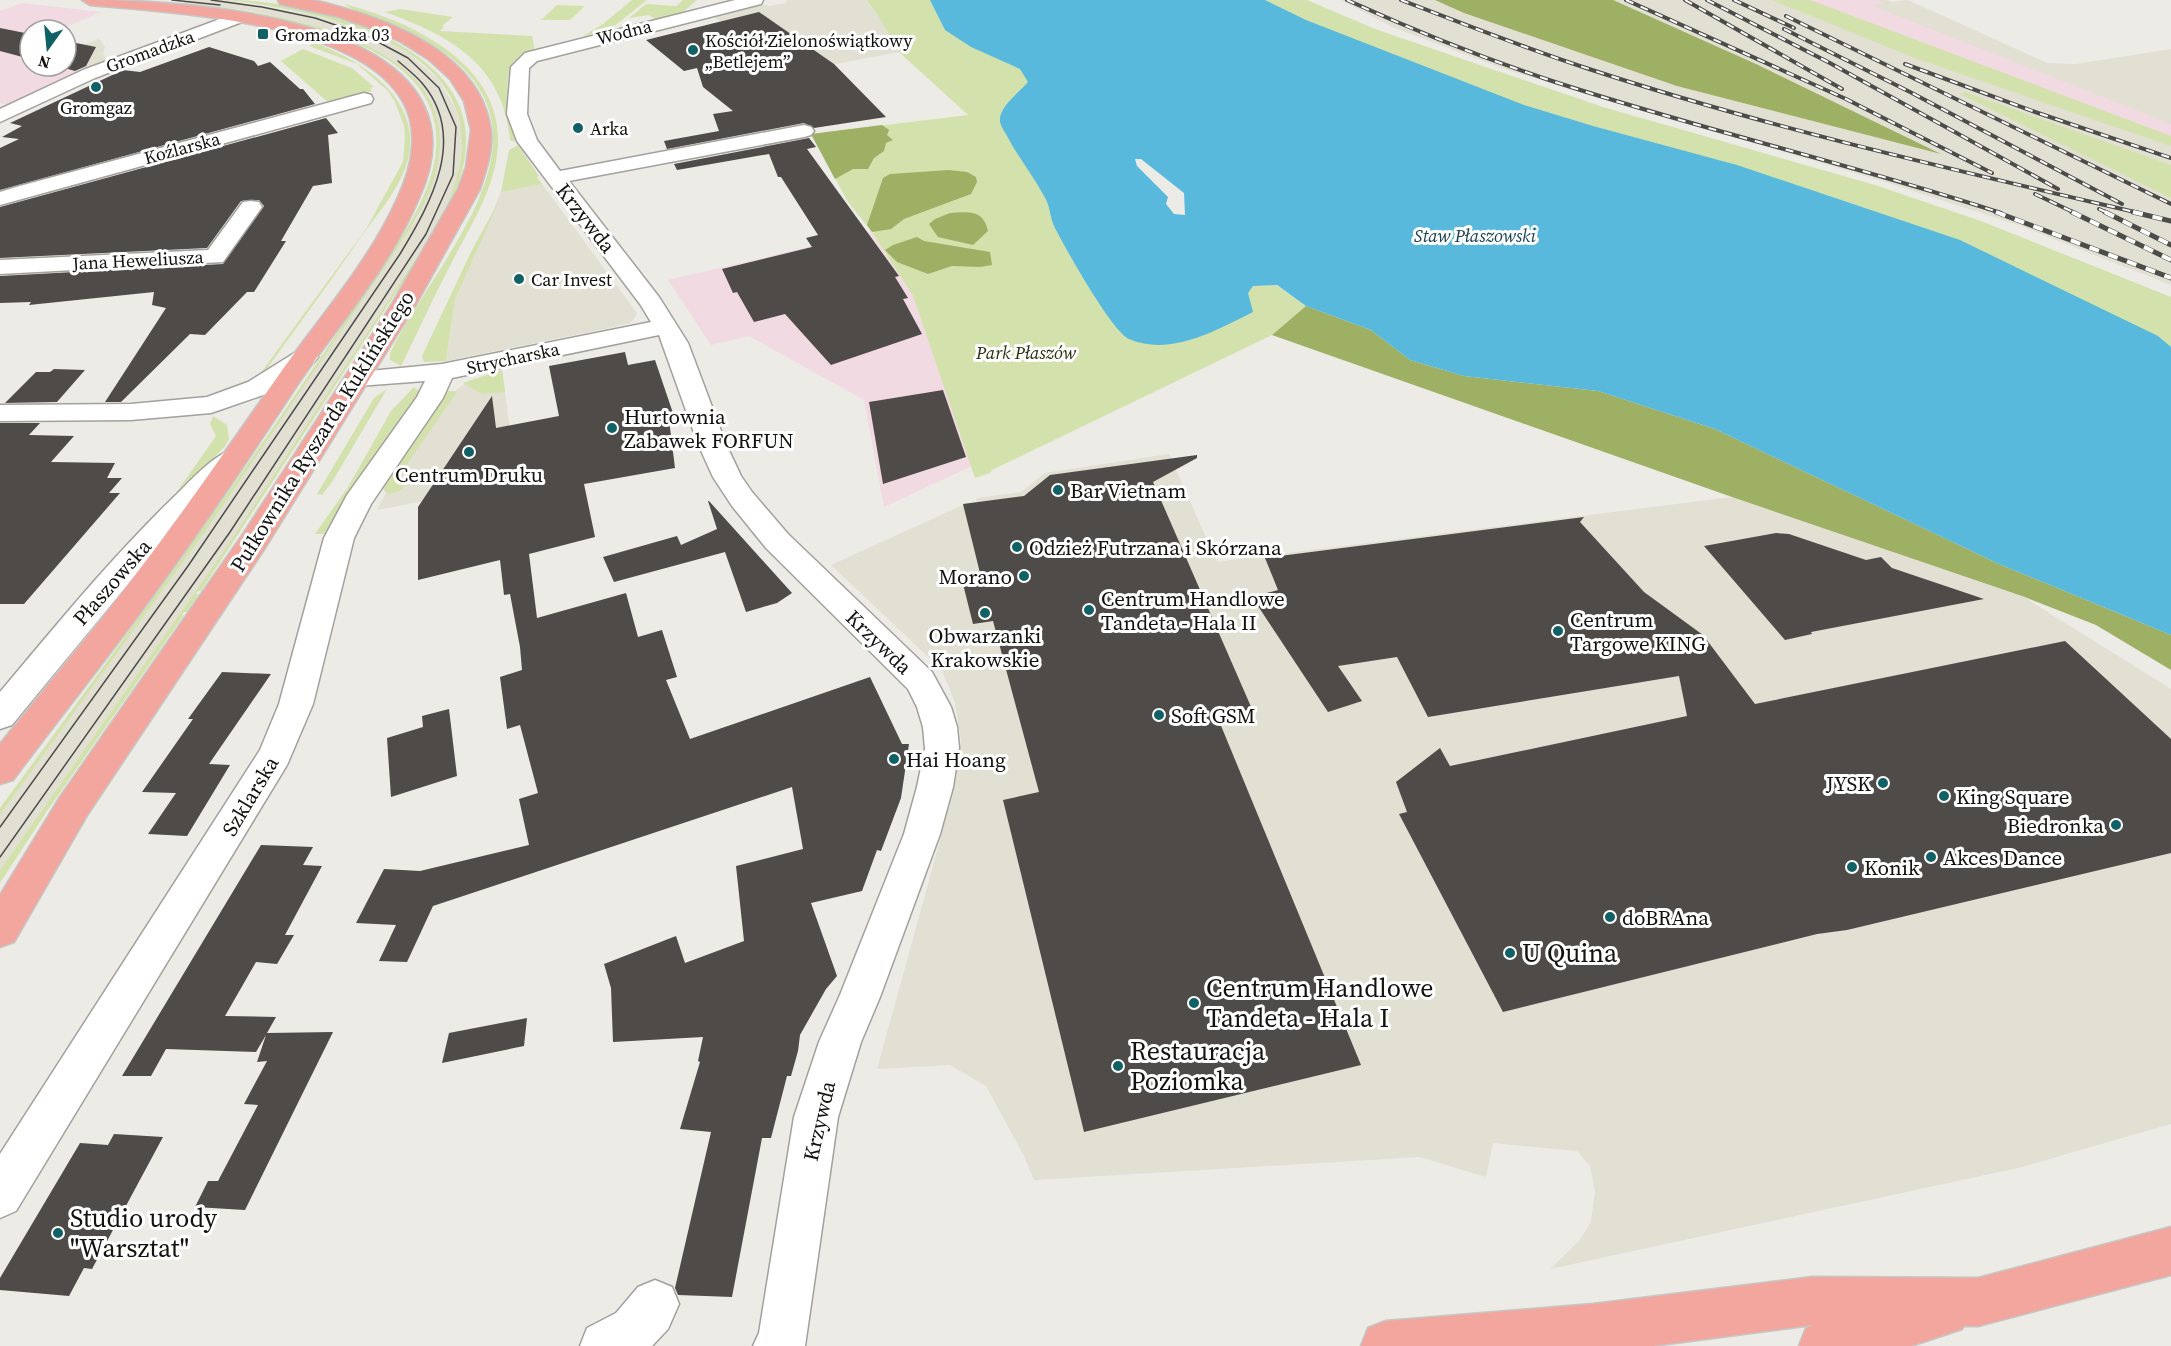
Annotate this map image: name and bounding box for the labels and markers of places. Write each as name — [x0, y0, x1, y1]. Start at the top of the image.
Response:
place label: Gromadzka 03 — [275, 22, 390, 47]
marker: Gromadzka 03 — [256, 27, 270, 41]
place label: Kościół Zielonoświątkowy „Betlejem” — [705, 28, 913, 74]
marker: Kościół Zielonoświątkowy „Betlejem” — [686, 43, 700, 57]
marker: Gromgaz — [89, 80, 103, 94]
place label: Gromgaz — [60, 95, 132, 120]
place label: Arka — [590, 116, 629, 141]
marker: Arka — [571, 121, 585, 135]
place label: Car Invest — [531, 267, 612, 292]
marker: Car Invest — [512, 272, 526, 286]
place label: Hurtownia Zabawek FORFUN — [624, 402, 794, 455]
marker: Hurtownia Zabawek FORFUN — [605, 421, 619, 435]
marker: Centrum Druku — [462, 445, 476, 459]
place label: Centrum Druku — [395, 460, 543, 489]
place label: Bar Vietnam — [1070, 476, 1187, 505]
marker: Bar Vietnam — [1051, 483, 1065, 497]
place label: Odzież Futrzana i Skórzana — [1029, 533, 1282, 562]
marker: Odzież Futrzana i Skórzana — [1010, 540, 1024, 554]
place label: Morano — [938, 562, 1012, 591]
marker: Morano — [1017, 569, 1031, 583]
place label: Centrum Handlowe Tandeta - Hala II — [1101, 584, 1285, 637]
marker: Centrum Handlowe Tandeta - Hala II — [1082, 603, 1096, 617]
place label: Centrum Targowe KING — [1570, 605, 1706, 658]
marker: Obwarzanki Krakowskie — [978, 606, 992, 620]
place label: Obwarzanki Krakowskie — [929, 621, 1041, 674]
marker: Centrum Targowe KING — [1551, 624, 1565, 638]
place label: Soft GSM — [1171, 701, 1256, 730]
marker: Soft GSM — [1152, 708, 1166, 722]
place label: Hai Hoang — [906, 745, 1006, 774]
marker: Hai Hoang — [887, 752, 901, 766]
place label: JYSK — [1825, 769, 1871, 798]
marker: JYSK — [1876, 776, 1890, 790]
place label: King Square — [1956, 782, 2069, 811]
marker: King Square — [1937, 789, 1951, 803]
place label: Biedronka — [2007, 811, 2104, 840]
marker: Biedronka — [2109, 818, 2123, 832]
place label: Akces Dance — [1943, 843, 2062, 872]
marker: Akces Dance — [1924, 850, 1938, 864]
place label: Konik — [1864, 853, 1920, 882]
marker: Konik — [1845, 860, 1859, 874]
place label: doBRAna — [1622, 903, 1709, 932]
marker: doBRAna — [1603, 910, 1617, 924]
place label: U Quina — [1522, 935, 1618, 971]
marker: U Quina — [1503, 946, 1517, 960]
place label: Centrum Handlowe Tandeta - Hala I — [1206, 970, 1434, 1036]
marker: Centrum Handlowe Tandeta - Hala I — [1187, 996, 1201, 1010]
place label: Restauracja Poziomka — [1130, 1033, 1266, 1099]
marker: Restauracja Poziomka — [1111, 1059, 1125, 1073]
place label: Studio urody "Warsztat" — [70, 1200, 218, 1266]
marker: Studio urody "Warsztat" — [51, 1226, 65, 1240]

